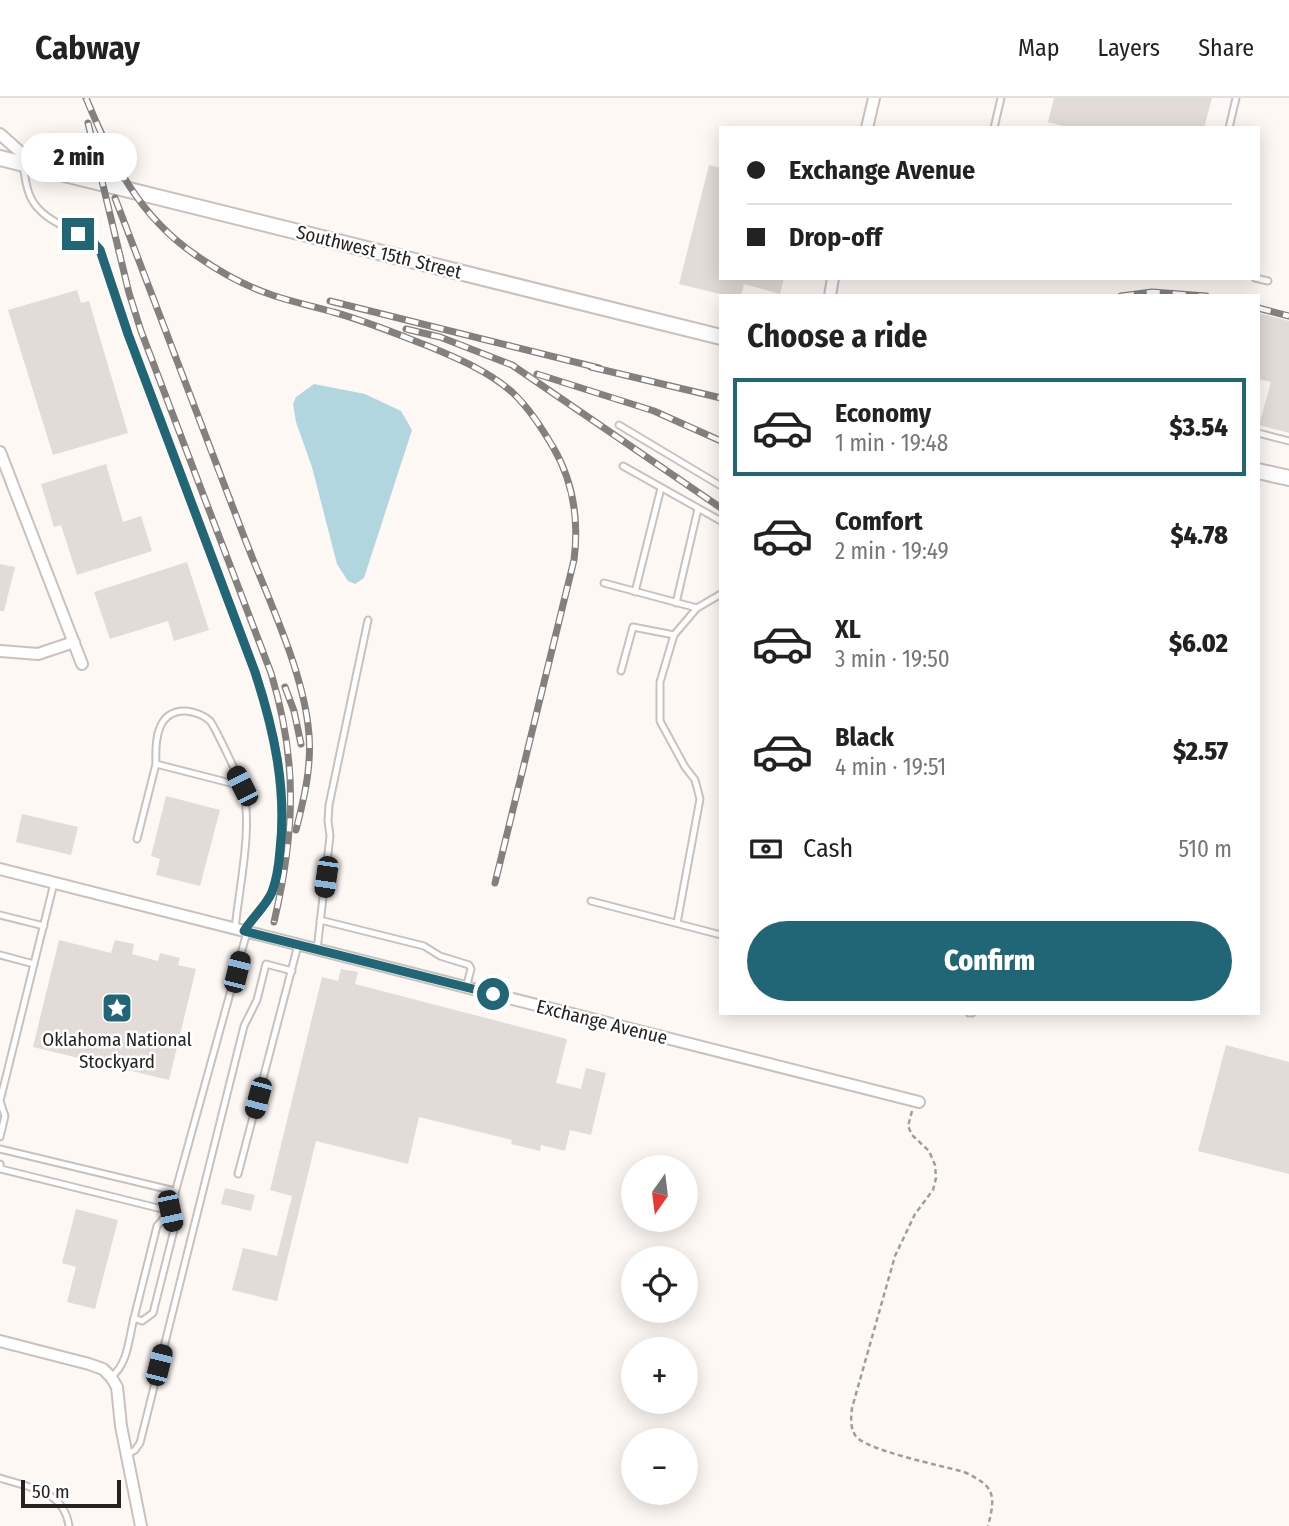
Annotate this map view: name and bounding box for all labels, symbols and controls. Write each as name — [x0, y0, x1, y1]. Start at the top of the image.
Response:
text: Cabway — [35, 28, 140, 68]
text: Map — [1018, 34, 1060, 62]
text: Layers — [1098, 34, 1160, 62]
text: Share — [1198, 34, 1254, 62]
callout: 2 min — [20, 132, 136, 181]
text: 2 min — [54, 143, 104, 171]
text: Exchange Avenue — [789, 155, 975, 186]
route end — [62, 218, 94, 250]
street label: Southwest 15th Street — [294, 220, 465, 284]
text: Drop-off — [789, 222, 882, 253]
text: Choose a ride — [747, 317, 928, 355]
icon: car — [751, 396, 814, 459]
text: Economy — [835, 398, 931, 429]
text: $3.54 — [1169, 412, 1228, 443]
text: 1 min · 19:48 — [835, 429, 948, 457]
icon: car — [751, 504, 814, 567]
text: Comfort — [835, 506, 923, 537]
text: $4.78 — [1170, 520, 1228, 551]
text: 2 min · 19:49 — [835, 537, 949, 565]
icon: car — [751, 612, 814, 675]
text: XL — [835, 614, 861, 645]
text: $6.02 — [1169, 628, 1228, 659]
text: 3 min · 19:50 — [835, 645, 950, 673]
icon: car — [751, 720, 814, 783]
text: Black — [835, 722, 894, 753]
text: $2.57 — [1173, 736, 1228, 767]
text: 4 min · 19:51 — [835, 753, 946, 781]
car — [224, 763, 261, 809]
icon: cash — [747, 830, 785, 868]
text: Cash — [803, 833, 853, 864]
text: 510 m — [1179, 835, 1232, 863]
car — [313, 855, 340, 899]
button: Confirm — [747, 921, 1232, 1001]
car — [222, 949, 253, 995]
route start — [477, 978, 509, 1010]
place icon: Oklahoma National Stockyard — [100, 991, 134, 1025]
street label: Exchange Avenue — [534, 995, 670, 1049]
place label: Oklahoma National Stockyard — [42, 1028, 192, 1073]
car — [243, 1075, 274, 1121]
north arrow — [621, 1155, 698, 1232]
map controls — [621, 1155, 698, 1505]
car — [156, 1188, 185, 1234]
button: locate — [621, 1246, 698, 1323]
button: + — [621, 1337, 698, 1414]
car — [144, 1342, 175, 1388]
button: − — [621, 1428, 698, 1505]
scale bar — [21, 1477, 121, 1509]
text: 50 m — [32, 1480, 70, 1503]

